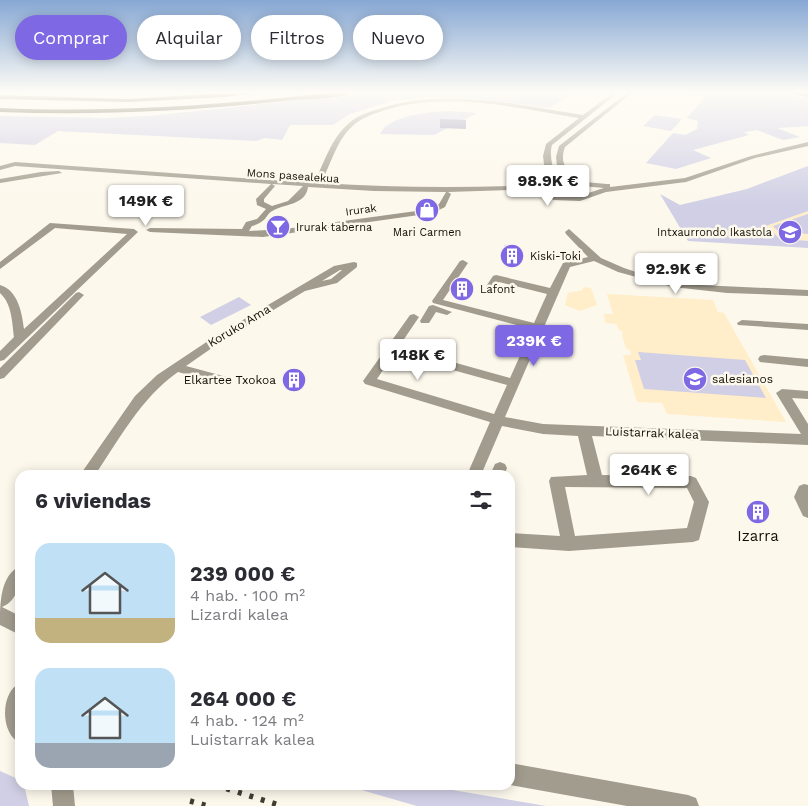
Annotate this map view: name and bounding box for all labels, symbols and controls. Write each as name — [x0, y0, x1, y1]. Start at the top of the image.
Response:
chip: Comprar — [15, 15, 127, 60]
chip: Alquilar — [137, 15, 241, 60]
chip: Filtros — [251, 15, 343, 60]
chip: Nuevo — [353, 15, 443, 60]
pin: 98.9K € — [502, 164, 594, 207]
street label: Mons pasealekua — [246, 166, 340, 186]
text: 98.9K € — [517, 171, 579, 190]
pin: 149K € — [105, 184, 187, 227]
text: 149K € — [119, 191, 173, 210]
shop icon: Mari Carmen — [414, 197, 440, 223]
street label: Irurak — [345, 201, 377, 219]
bar icon: Irurak taberna — [265, 214, 291, 240]
school or university icon: Intxaurrondo Ikastola — [777, 219, 803, 245]
place label: Irurak taberna — [296, 221, 372, 234]
place label: Mari Carmen — [393, 226, 461, 239]
place label: Intxaurrondo Ikastola — [657, 226, 772, 239]
building icon: Kiski-Toki — [499, 243, 525, 269]
place label: Kiski-Toki — [530, 250, 581, 263]
pin: 92.9K € — [630, 252, 722, 295]
text: 92.9K € — [646, 259, 706, 278]
building icon: Lafont — [449, 276, 475, 302]
place label: Lafont — [480, 283, 515, 296]
street label: Koruko Ama — [205, 302, 273, 350]
pin: 239K € — [493, 324, 575, 367]
text: 239K € — [506, 331, 562, 350]
pin: 148K € — [377, 338, 459, 381]
text: 148K € — [391, 345, 445, 364]
school or university icon: salesianos — [682, 366, 708, 392]
building icon: Elkartee Txokoa — [281, 367, 307, 393]
place label: salesianos — [712, 372, 773, 386]
place label: Elkartee Txokoa — [184, 373, 276, 387]
street label: Luistarrak kalea — [605, 424, 699, 442]
pin: 264K € — [608, 454, 690, 496]
text: 264K € — [621, 460, 677, 479]
icon: filters — [467, 486, 495, 514]
text: 6 viviendas — [35, 488, 151, 513]
building icon: Izarra — [745, 499, 771, 525]
place label: Izarra — [737, 527, 779, 545]
text: 239 000 € — [190, 561, 295, 586]
icon: home — [75, 563, 135, 623]
text: 4 hab. · 100 m² — [190, 586, 305, 605]
text: Lizardi kalea — [190, 605, 289, 624]
text: 264 000 € — [190, 686, 296, 711]
icon: home — [75, 688, 135, 748]
text: 4 hab. · 124 m² — [190, 711, 304, 730]
text: Luistarrak kalea — [190, 730, 315, 749]

